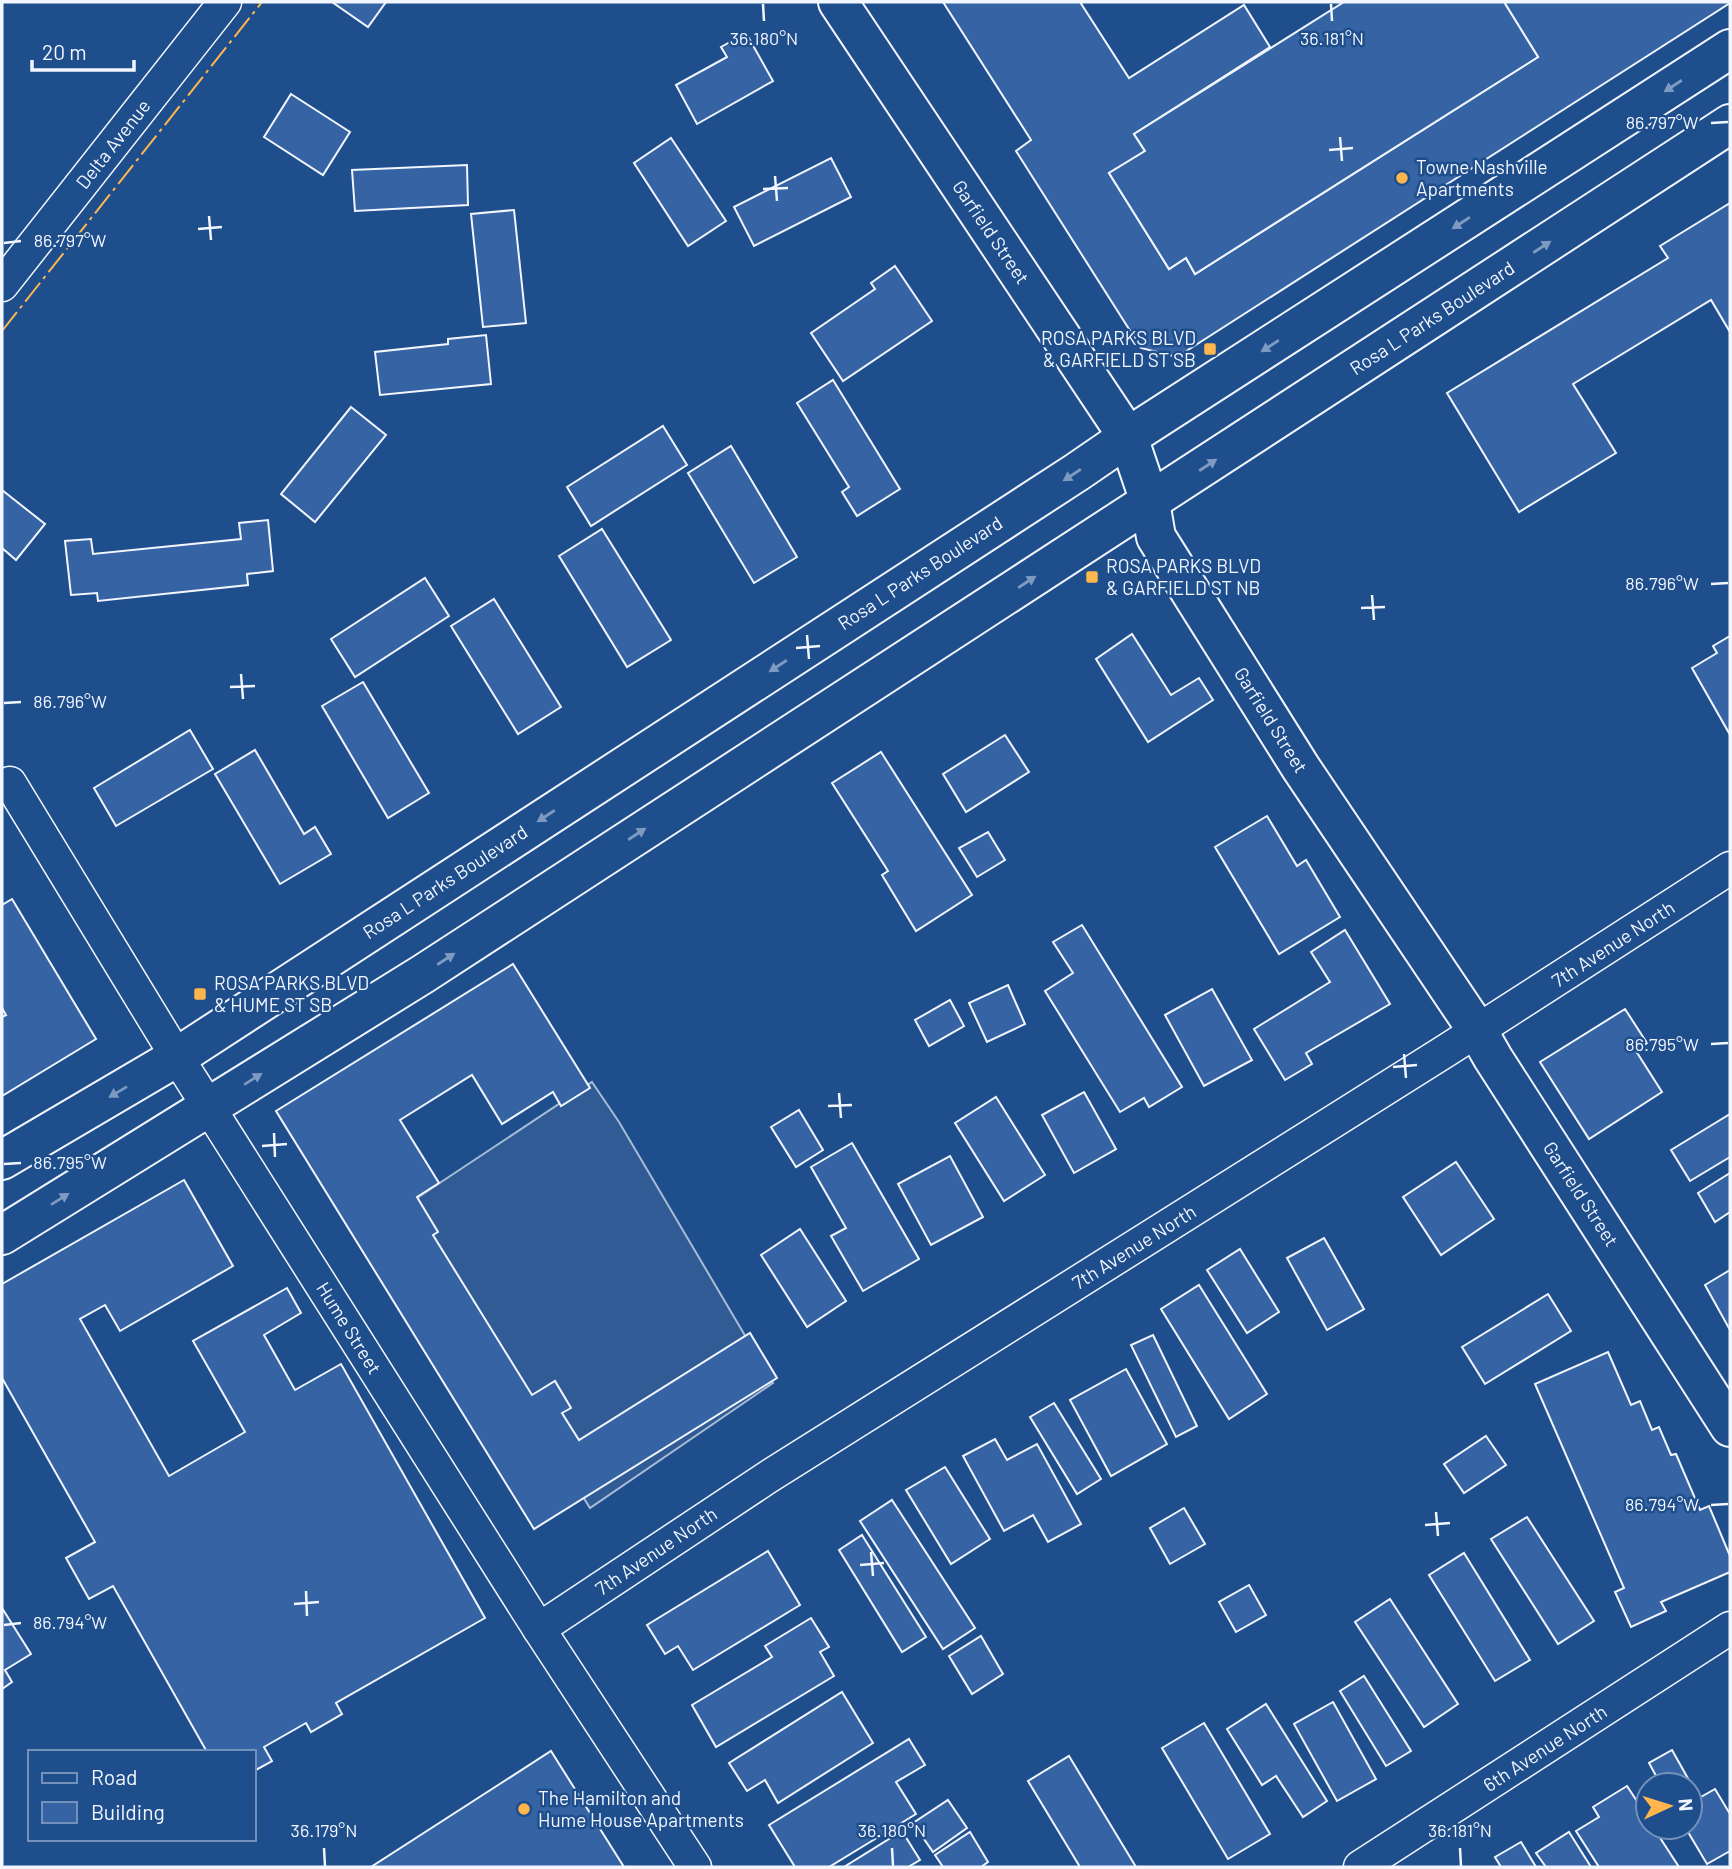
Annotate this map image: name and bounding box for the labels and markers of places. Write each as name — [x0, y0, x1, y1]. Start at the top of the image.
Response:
place label: Towne Nashville Apartments — [1416, 155, 1548, 200]
marker: Towne Nashville Apartments — [1394, 170, 1410, 186]
place label: ROSA PARKS BLVD & GARFIELD ST SB — [1041, 326, 1196, 371]
marker: ROSA PARKS BLVD & GARFIELD ST SB — [1202, 341, 1218, 357]
place label: ROSA PARKS BLVD & GARFIELD ST NB — [1106, 554, 1261, 599]
marker: ROSA PARKS BLVD & GARFIELD ST NB — [1084, 569, 1100, 585]
place label: ROSA PARKS BLVD & HUME ST SB — [214, 971, 369, 1016]
marker: ROSA PARKS BLVD & HUME ST SB — [192, 986, 208, 1002]
place label: The Hamilton and Hume House Apartments — [538, 1786, 744, 1831]
marker: The Hamilton and Hume House Apartments — [516, 1801, 532, 1817]

